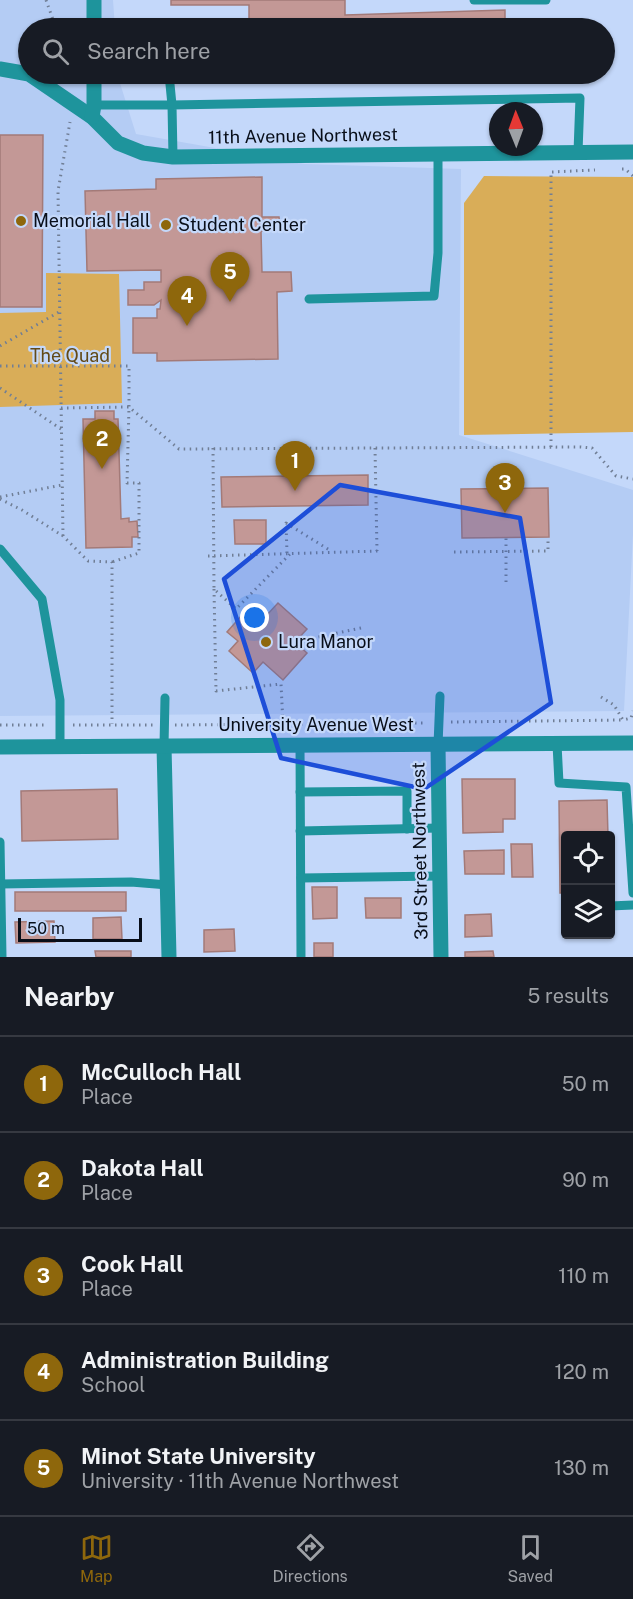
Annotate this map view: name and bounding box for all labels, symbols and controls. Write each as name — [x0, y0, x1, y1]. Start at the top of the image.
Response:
search box — [18, 18, 615, 84]
icon: search — [39, 35, 72, 68]
text: Search here — [87, 38, 211, 64]
north arrow — [489, 102, 543, 156]
street label: 11th Avenue Northwest — [208, 123, 398, 148]
place label: Memorial Hall — [33, 210, 150, 231]
marker: Memorial Hall — [14, 214, 28, 228]
place label: Student Center — [178, 214, 306, 235]
marker: Student Center — [159, 218, 173, 232]
pin: 5 — [210, 252, 250, 302]
pin: 4 — [168, 276, 207, 326]
park label: The Quad — [30, 345, 110, 366]
pin: 2 — [82, 420, 122, 469]
pin: 1 — [276, 442, 314, 491]
pin: 3 — [486, 464, 524, 513]
your location — [240, 603, 269, 632]
place label: Lura Manor — [278, 631, 373, 652]
marker: Lura Manor — [259, 635, 273, 649]
street label: University Avenue West — [218, 714, 414, 735]
street label: 3rd Street Northwest — [407, 762, 432, 940]
map controls — [561, 831, 615, 939]
button: locate — [561, 831, 615, 885]
button: layers — [561, 885, 615, 939]
scale bar — [18, 915, 142, 942]
text: 50 m — [27, 919, 65, 938]
text: Nearby — [24, 981, 114, 1012]
text: 5 results — [527, 984, 609, 1008]
text: McCulloch Hall — [81, 1059, 242, 1085]
text: 1 — [39, 1072, 48, 1096]
text: 50 m — [562, 1072, 609, 1096]
text: Place — [81, 1085, 133, 1109]
text: Dakota Hall — [81, 1155, 204, 1181]
text: 2 — [37, 1168, 50, 1192]
text: 90 m — [562, 1168, 609, 1192]
text: Place — [81, 1181, 133, 1205]
text: Cook Hall — [81, 1251, 183, 1277]
text: 3 — [37, 1264, 50, 1288]
text: 110 m — [558, 1264, 609, 1288]
text: Place — [81, 1277, 133, 1301]
text: Administration Building — [81, 1347, 329, 1373]
text: 4 — [37, 1360, 50, 1384]
text: 120 m — [555, 1360, 609, 1384]
text: School — [81, 1373, 145, 1397]
text: Minot State University — [81, 1443, 316, 1469]
text: 5 — [37, 1456, 50, 1480]
text: 130 m — [554, 1456, 609, 1480]
text: University · 11th Avenue Northwest — [81, 1469, 399, 1493]
tab: Map — [80, 1531, 113, 1586]
tab: Directions — [273, 1531, 348, 1586]
tab: Saved — [507, 1531, 553, 1586]

